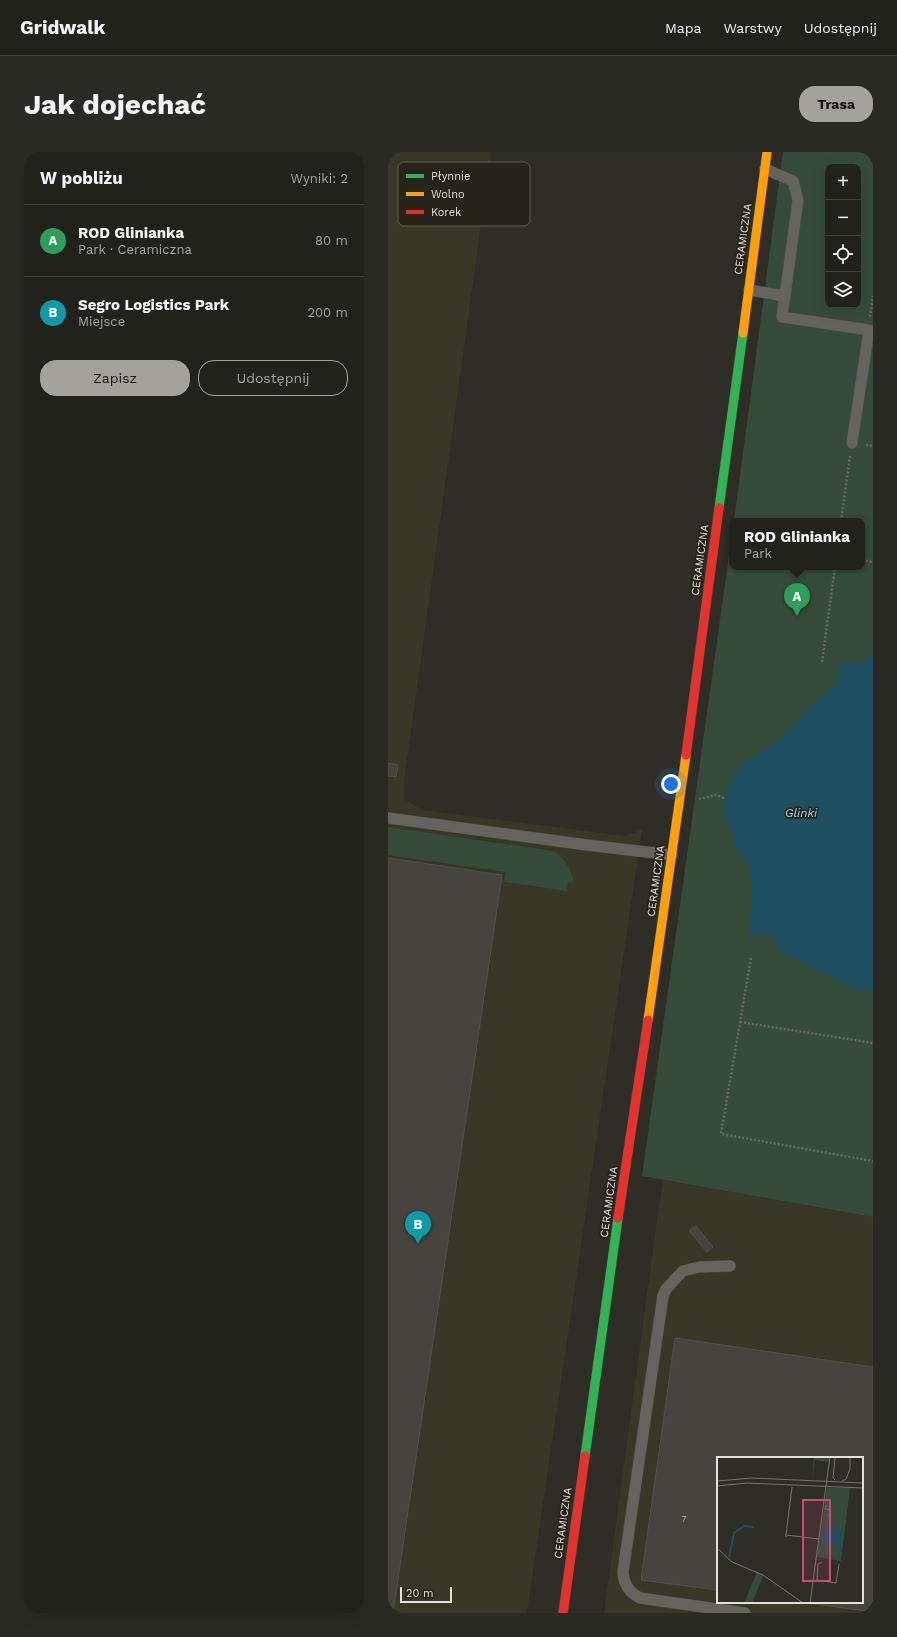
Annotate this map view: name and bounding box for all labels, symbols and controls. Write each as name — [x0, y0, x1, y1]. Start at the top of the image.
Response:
text: Gridwalk — [20, 16, 105, 39]
text: Mapa — [665, 20, 701, 36]
text: Warstwy — [723, 20, 782, 36]
text: Udostępnij — [804, 20, 877, 36]
button: Trasa — [799, 86, 873, 122]
text: Jak dojechać — [24, 88, 206, 121]
legend — [398, 162, 530, 226]
map controls — [825, 164, 861, 308]
button: + — [825, 164, 861, 200]
text: W pobliżu — [40, 168, 123, 188]
text: Płynnie — [431, 170, 470, 183]
text: Wyniki: 2 — [291, 171, 348, 186]
text: Wolno — [431, 188, 465, 201]
button: − — [825, 200, 861, 236]
street label: CERAMICZNA — [732, 203, 754, 275]
text: Korek — [431, 206, 461, 219]
text: ROD Glinianka — [78, 224, 184, 242]
text: A — [49, 233, 57, 248]
text: 80 m — [315, 233, 348, 248]
button: locate — [825, 236, 861, 272]
text: Park · Ceramiczna — [78, 242, 192, 257]
button: layers — [825, 272, 861, 308]
text: Segro Logistics Park — [78, 296, 229, 314]
text: B — [49, 305, 57, 320]
text: 200 m — [307, 305, 348, 320]
text: Miejsce — [78, 314, 125, 329]
button: Zapisz — [40, 360, 190, 396]
button: Udostępnij — [198, 360, 348, 396]
popup — [729, 518, 865, 570]
street label: CERAMICZNA — [689, 524, 711, 596]
text: ROD Glinianka — [744, 528, 850, 546]
text: Park — [744, 546, 772, 561]
pin: A — [784, 583, 810, 616]
your location — [661, 774, 681, 794]
water label: Glinki — [785, 806, 818, 820]
street label: CERAMICZNA — [645, 845, 667, 917]
street label: CERAMICZNA — [598, 1166, 620, 1238]
pin: B — [405, 1211, 431, 1244]
inset map — [717, 1457, 863, 1603]
street label: CERAMICZNA — [552, 1487, 574, 1559]
house number: 7 — [681, 1514, 687, 1524]
scale bar — [400, 1585, 452, 1604]
text: 20 m — [406, 1587, 434, 1600]

